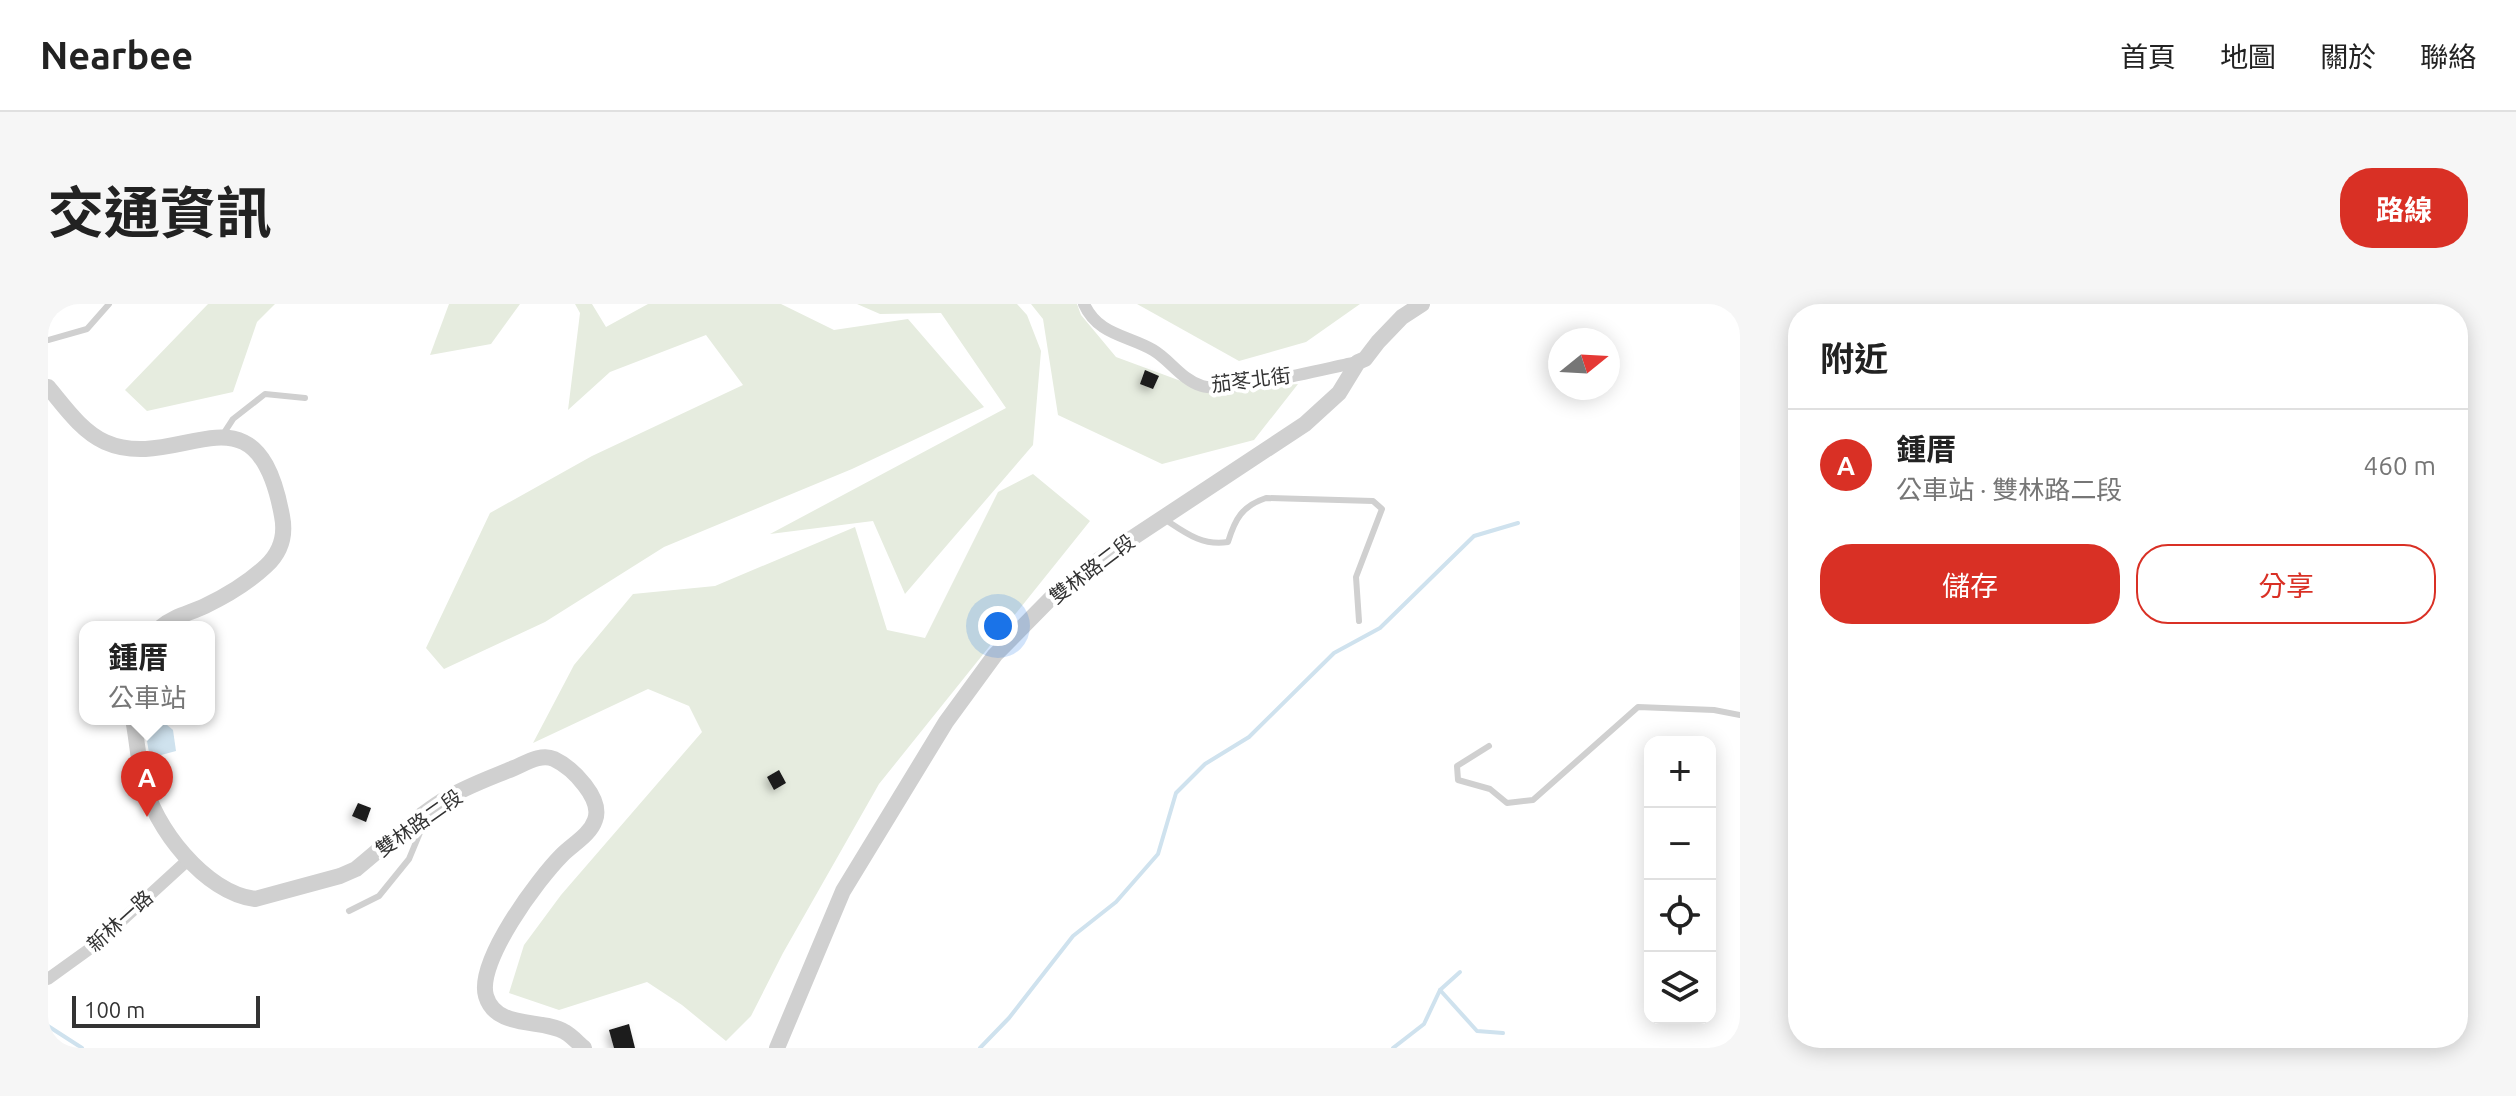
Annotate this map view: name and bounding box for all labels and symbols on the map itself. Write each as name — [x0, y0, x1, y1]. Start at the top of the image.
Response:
north arrow — [1548, 328, 1620, 400]
street label: 茄苳北街 — [1210, 363, 1292, 396]
street label: 雙林路二段 — [1045, 529, 1139, 608]
your location — [978, 606, 1018, 646]
pin: A — [121, 751, 173, 817]
street label: 雙林路二段 — [371, 784, 466, 861]
street label: 新林一路 — [82, 885, 157, 956]
scale bar — [72, 992, 260, 1028]

